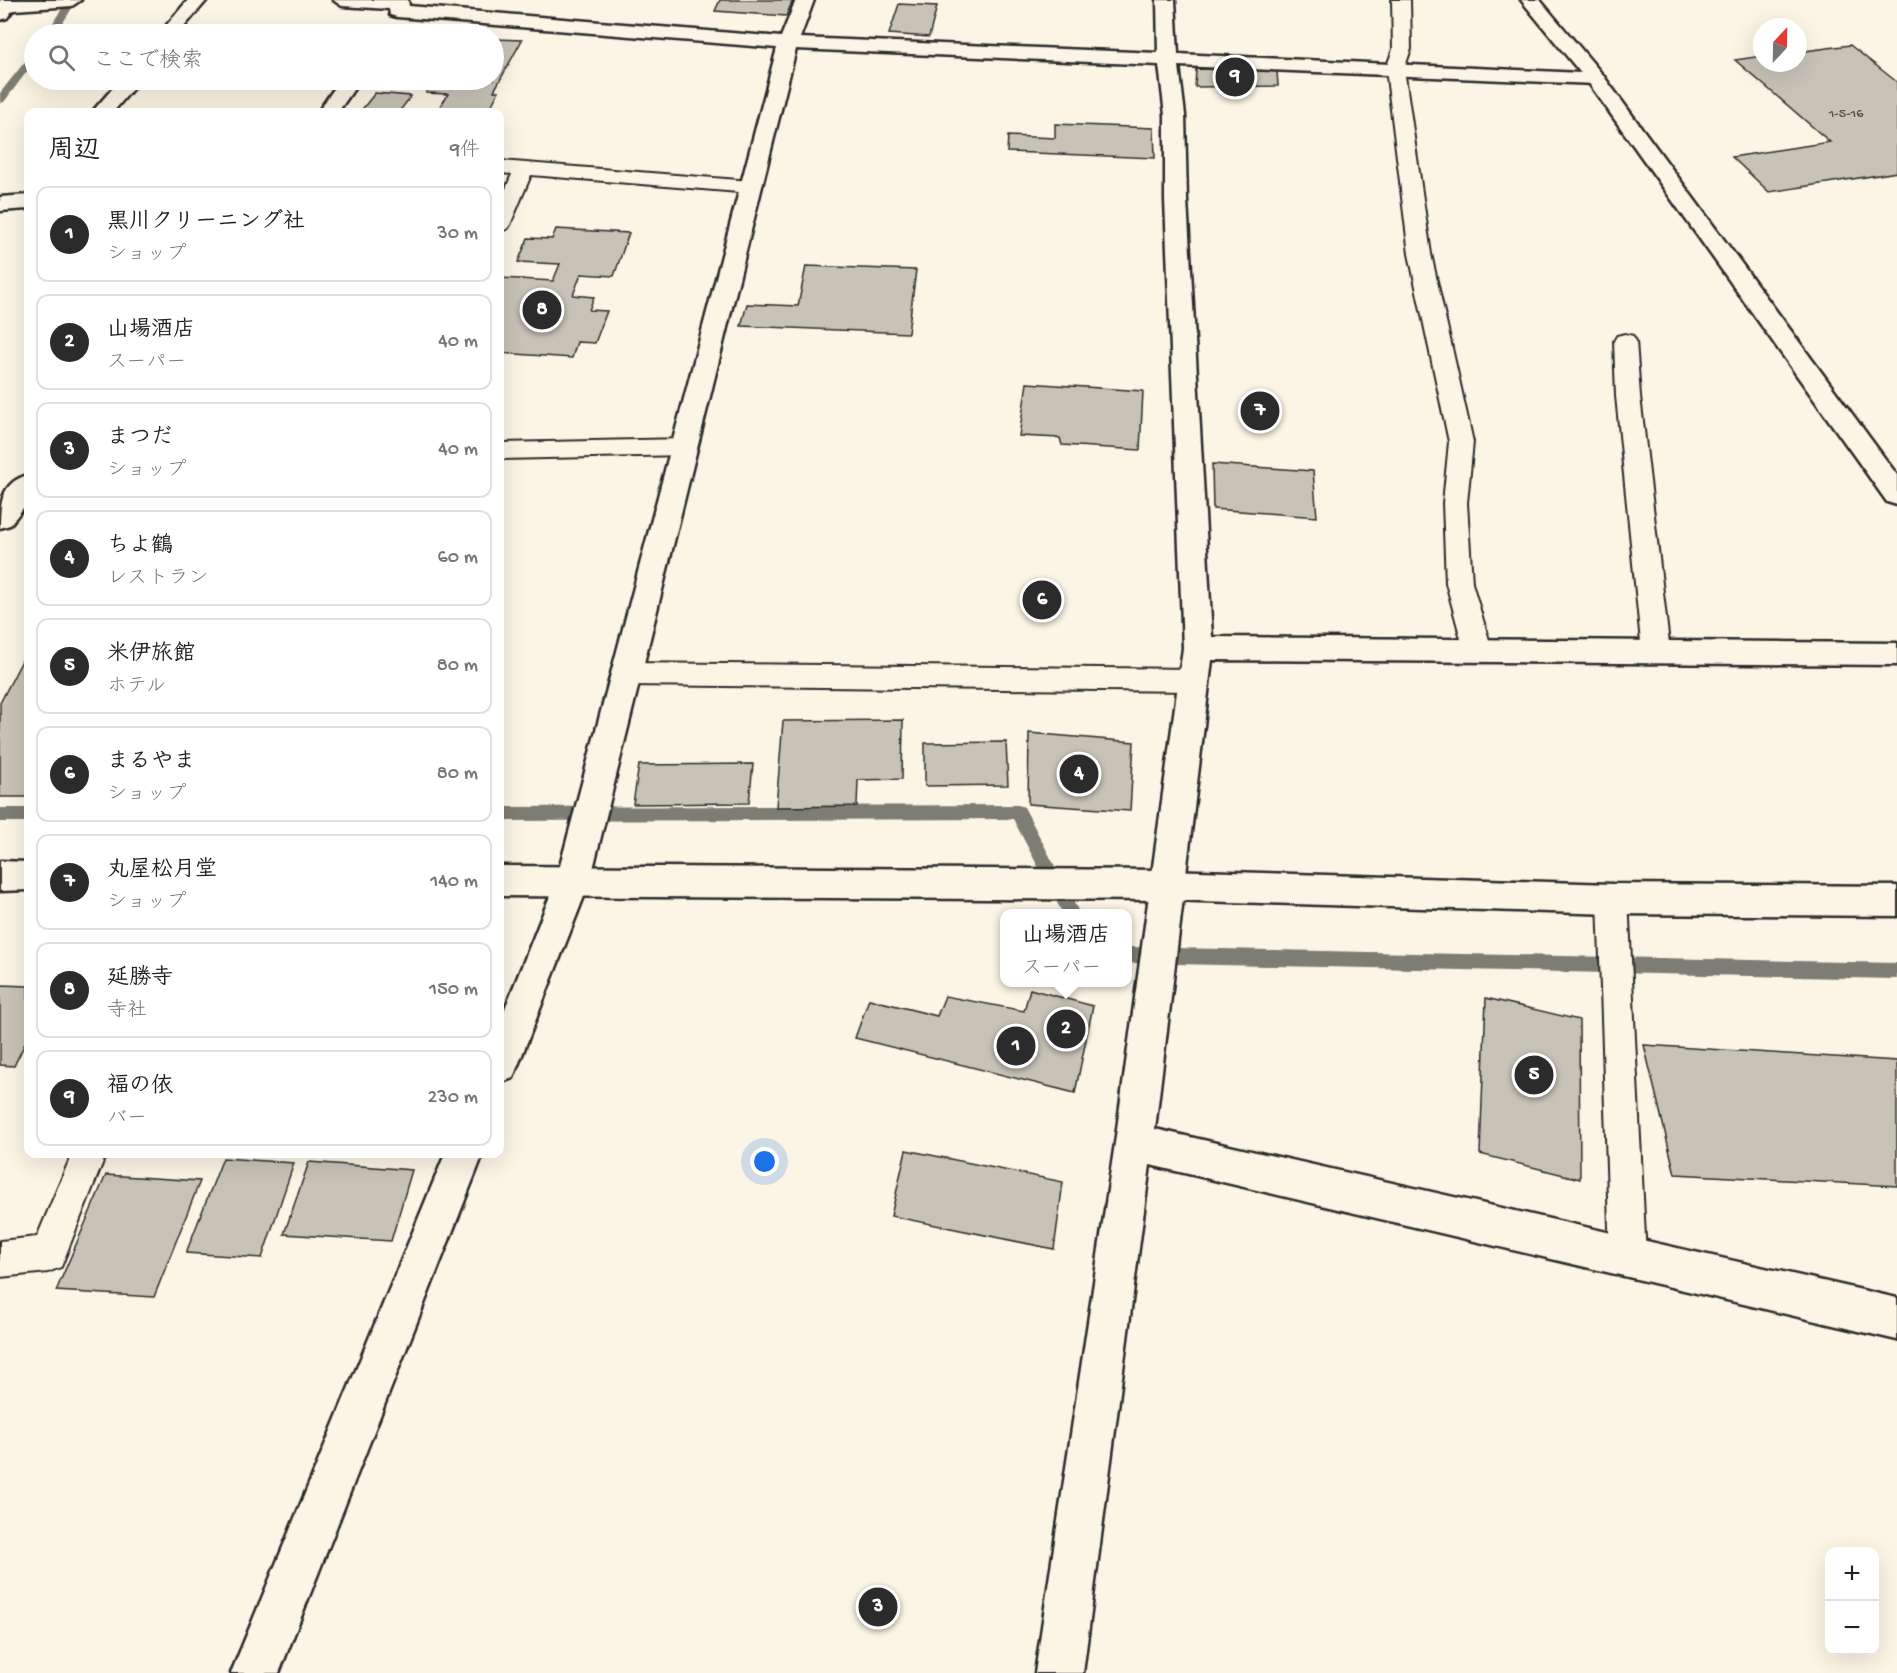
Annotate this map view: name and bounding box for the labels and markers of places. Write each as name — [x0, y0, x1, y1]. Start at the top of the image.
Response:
pin: 9 — [1216, 54, 1254, 100]
pin: 8 — [522, 288, 562, 332]
pin: 7 — [1240, 388, 1280, 434]
pin: 6 — [1022, 578, 1062, 622]
pin: 4 — [1060, 752, 1098, 796]
pin: 2 — [1046, 1006, 1086, 1052]
pin: 1 — [996, 1024, 1036, 1068]
pin: 5 — [1514, 1052, 1553, 1098]
pin: 3 — [858, 1584, 898, 1630]

